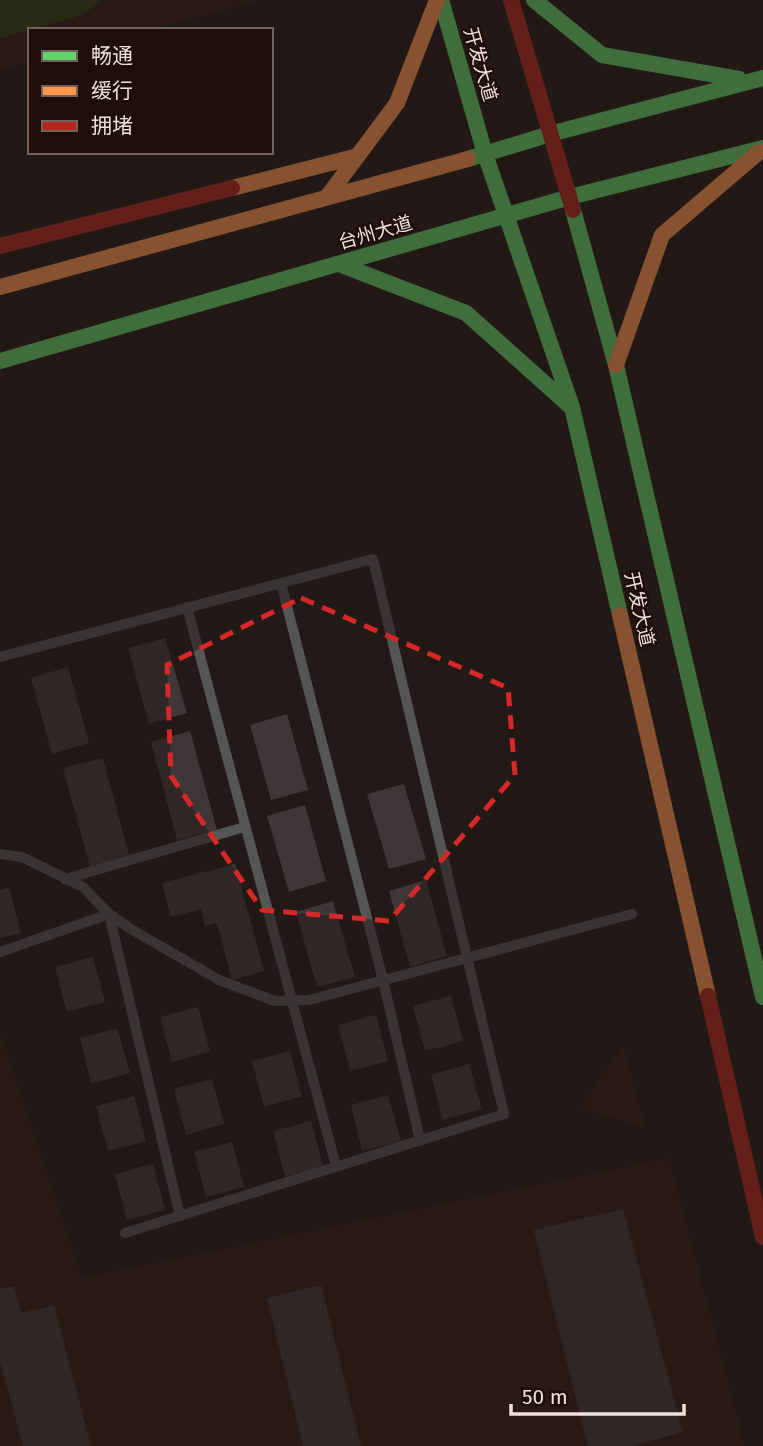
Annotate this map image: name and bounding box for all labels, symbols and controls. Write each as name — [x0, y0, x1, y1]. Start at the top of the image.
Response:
street label: 开发大道 — [459, 24, 502, 104]
legend — [28, 28, 273, 154]
text: 畅通 — [91, 43, 133, 69]
text: 缓行 — [91, 78, 133, 104]
text: 拥堵 — [91, 113, 133, 139]
street label: 台州大道 — [335, 211, 415, 254]
street label: 开发大道 — [620, 569, 659, 649]
scale bar — [511, 1372, 684, 1416]
text: 50 m — [522, 1384, 568, 1410]

